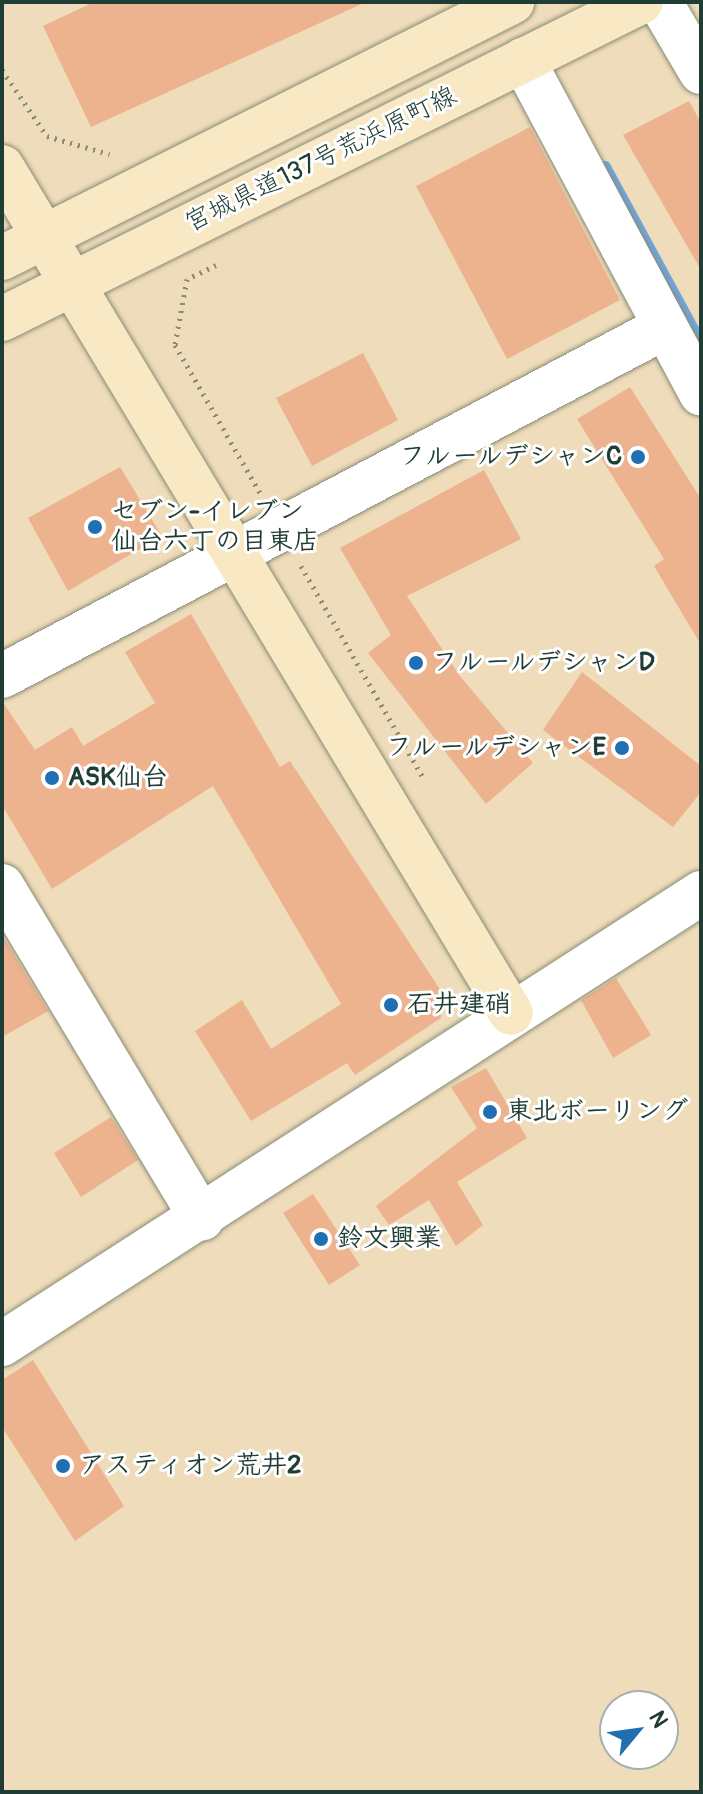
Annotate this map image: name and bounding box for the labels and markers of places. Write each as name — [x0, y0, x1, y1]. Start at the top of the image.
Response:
place label: フルールデシャンC — [397, 441, 622, 473]
marker: フルールデシャンC — [629, 448, 647, 466]
place label: セブン-イレブン 仙台六丁の目東店 — [111, 496, 319, 558]
marker: セブン-イレブン 仙台六丁の目東店 — [86, 518, 104, 536]
place label: フルールデシャンD — [432, 647, 657, 679]
marker: フルールデシャンD — [407, 654, 425, 672]
place label: フルールデシャンE — [383, 732, 606, 764]
marker: フルールデシャンE — [613, 739, 631, 757]
place label: ASK仙台 — [68, 762, 168, 794]
marker: ASK仙台 — [43, 769, 61, 787]
place label: 石井建硝 — [407, 989, 511, 1021]
marker: 石井建硝 — [382, 996, 400, 1014]
place label: 東北ボーリング — [506, 1096, 688, 1128]
marker: 東北ボーリング — [481, 1103, 499, 1121]
place label: 鈴文興業 — [337, 1223, 441, 1255]
marker: 鈴文興業 — [312, 1230, 330, 1248]
place label: アスティオン荒井2 — [79, 1450, 302, 1482]
marker: アスティオン荒井2 — [54, 1457, 72, 1475]

